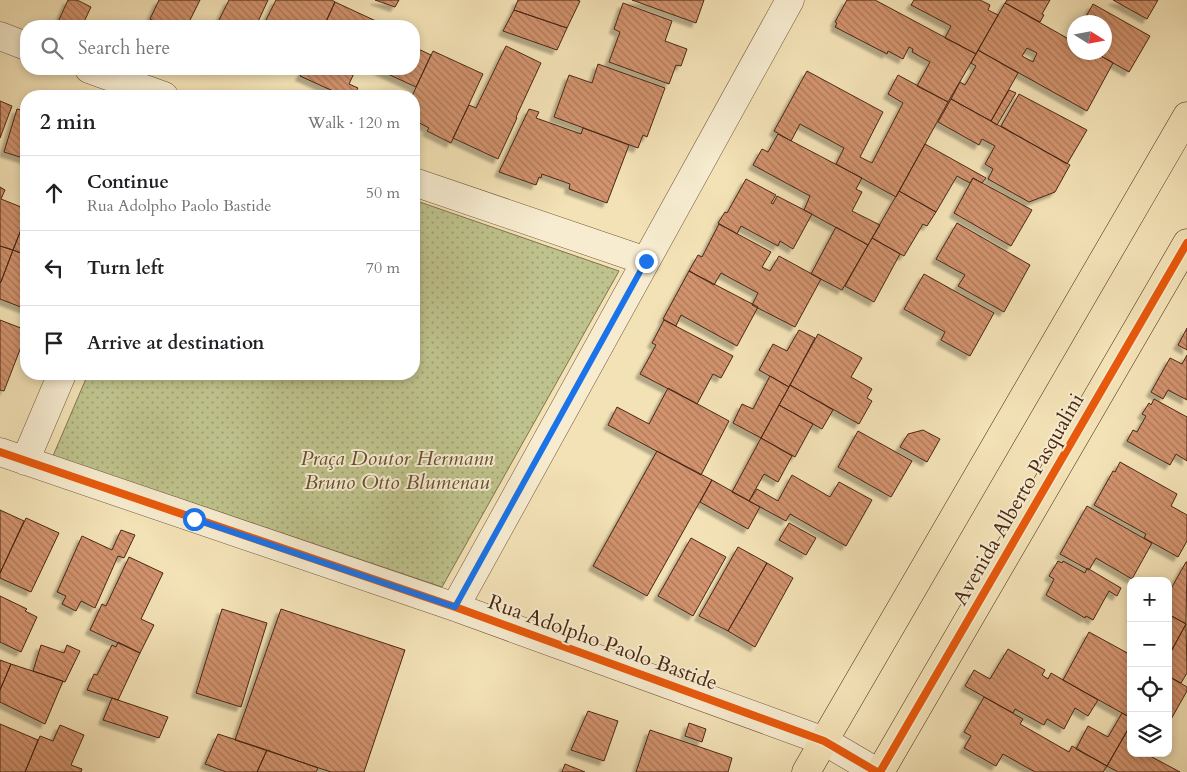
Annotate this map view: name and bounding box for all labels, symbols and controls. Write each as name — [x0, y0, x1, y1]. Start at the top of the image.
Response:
north arrow — [1067, 15, 1112, 60]
search box — [20, 20, 420, 75]
icon: search — [38, 34, 66, 62]
text: Search here — [78, 35, 170, 61]
text: 2 min — [40, 108, 96, 137]
text: Walk · 120 m — [308, 112, 400, 134]
text: Continue — [87, 169, 169, 195]
icon: ahead — [40, 179, 68, 207]
text: 50 m — [366, 182, 400, 204]
text: Rua Adolpho Paolo Bastide — [87, 195, 271, 217]
route end — [635, 250, 658, 273]
icon: left — [40, 254, 68, 282]
text: Turn left — [87, 255, 164, 281]
text: 70 m — [366, 257, 400, 279]
icon: arrive — [40, 329, 68, 357]
text: Arrive at destination — [87, 330, 264, 356]
street label: Avenida Alberto Pasqualini — [946, 388, 1091, 611]
park label: Praça Doutor Hermann Bruno Otto Blumenau — [300, 444, 494, 497]
route start — [183, 508, 206, 531]
map controls — [1127, 577, 1172, 757]
button: + — [1127, 577, 1172, 622]
street label: Rua Adolpho Paolo Bastide — [484, 587, 722, 697]
button: − — [1127, 622, 1172, 667]
button: locate — [1127, 667, 1172, 712]
button: layers — [1127, 712, 1172, 757]

